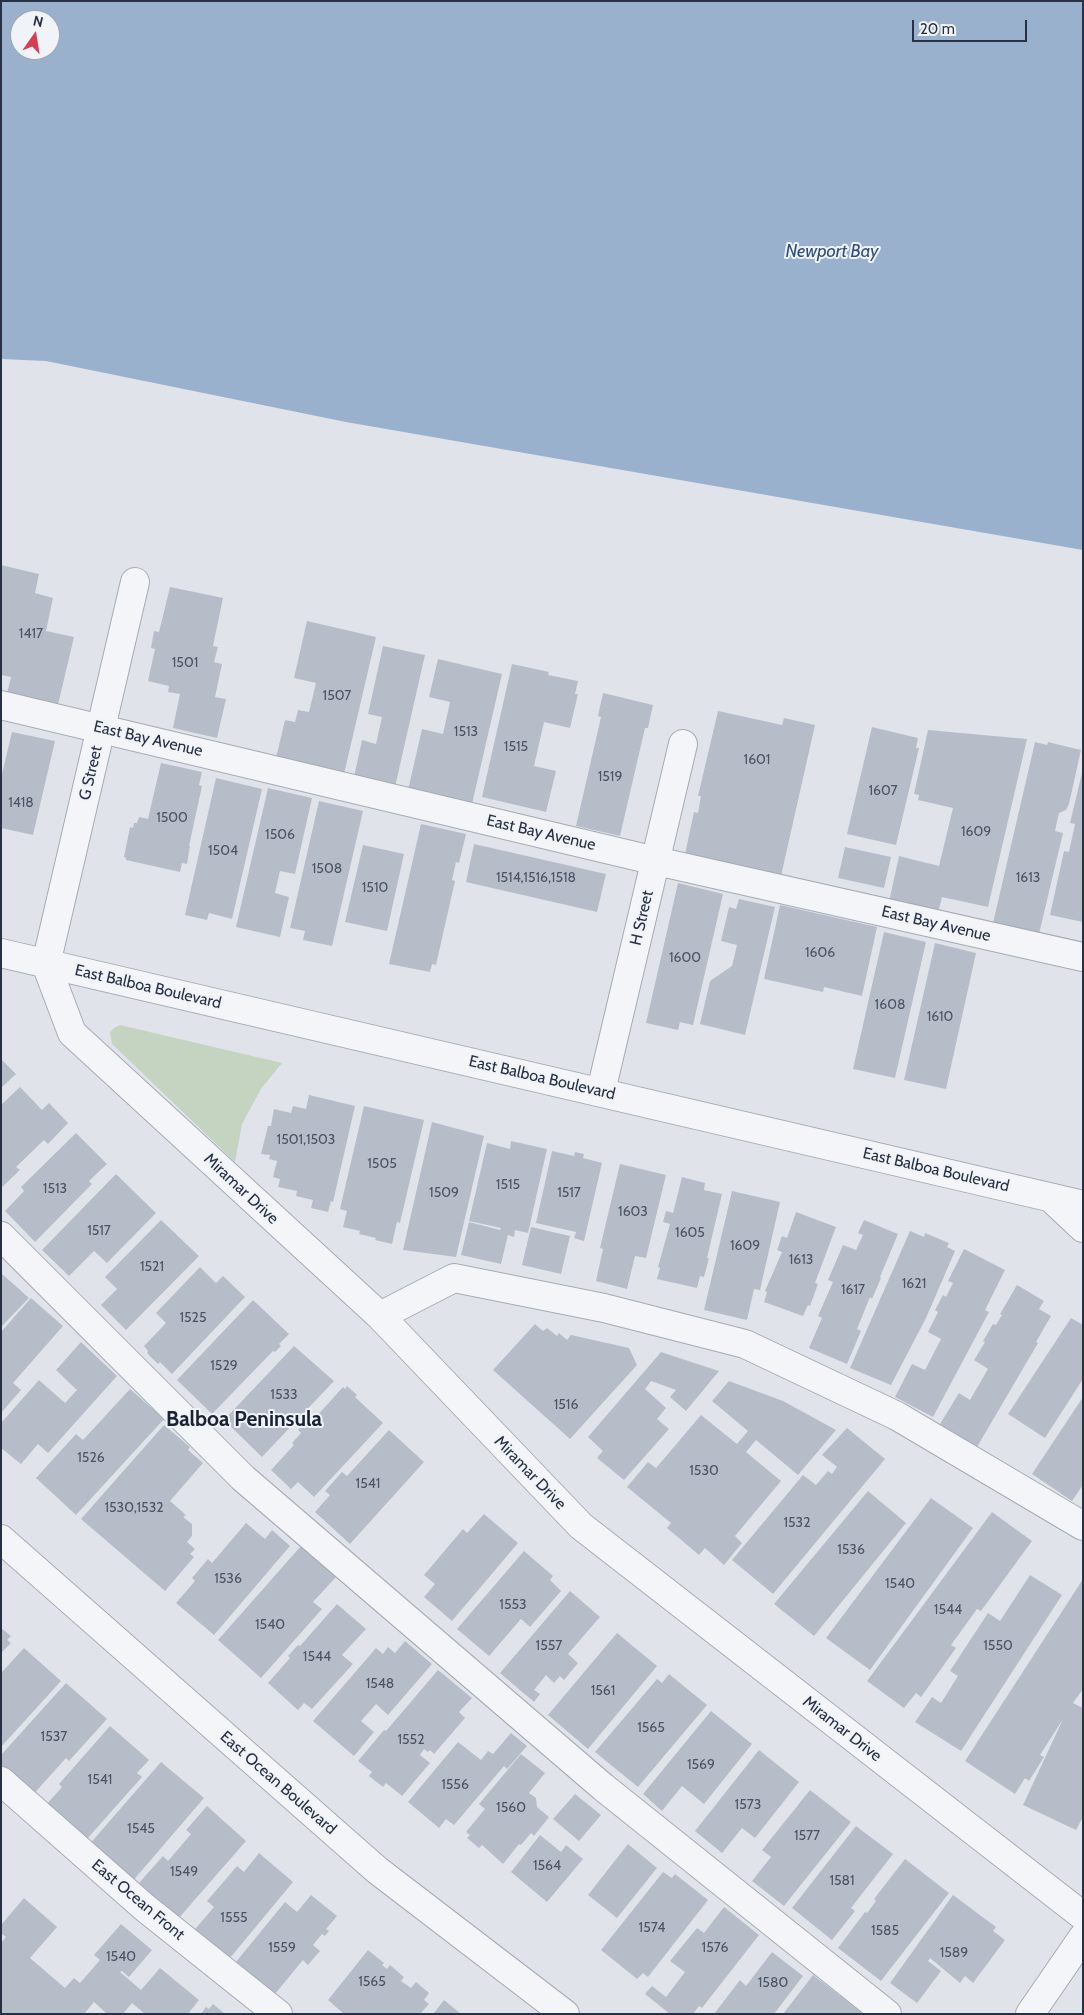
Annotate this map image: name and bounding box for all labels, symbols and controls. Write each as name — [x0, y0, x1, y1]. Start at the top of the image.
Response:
north arrow — [10, 10, 60, 60]
scale bar — [914, 10, 1029, 42]
text: N — [31, 11, 45, 31]
text: 20 m — [920, 20, 955, 38]
water label: Newport Bay — [785, 241, 879, 263]
house number: 1417 — [19, 626, 43, 642]
house number: 1501 — [172, 655, 198, 671]
house number: 1507 — [323, 688, 351, 704]
street label: East Bay Avenue — [92, 717, 204, 761]
house number: 1513 — [454, 724, 478, 740]
house number: 1515 — [504, 739, 528, 755]
street label: G Street — [75, 744, 107, 802]
house number: 1601 — [744, 752, 770, 768]
house number: 1519 — [598, 769, 622, 785]
house number: 1607 — [868, 783, 898, 799]
house number: 1418 — [8, 795, 34, 811]
house number: 1500 — [156, 810, 188, 826]
street label: East Bay Avenue — [485, 811, 597, 855]
house number: 1609 — [961, 824, 991, 840]
house number: 1506 — [265, 827, 295, 843]
house number: 1504 — [208, 843, 238, 859]
house number: 1508 — [312, 861, 342, 877]
house number: 1514,1516,1518 — [496, 870, 576, 886]
house number: 1613 — [1016, 870, 1040, 886]
house number: 1510 — [362, 880, 388, 896]
street label: H Street — [626, 889, 658, 947]
street label: East Bay Avenue — [880, 902, 992, 946]
house number: 1606 — [805, 945, 835, 961]
house number: 1600 — [669, 950, 701, 966]
street label: East Balboa Boulevard — [73, 961, 223, 1013]
house number: 1608 — [875, 997, 905, 1013]
house number: 1610 — [927, 1009, 953, 1025]
street label: East Balboa Boulevard — [467, 1052, 617, 1104]
house number: 1501,1503 — [277, 1132, 335, 1148]
street label: East Balboa Boulevard — [861, 1144, 1011, 1196]
street label: Miramar Drive — [200, 1150, 282, 1228]
house number: 1505 — [367, 1156, 397, 1172]
house number: 1515 — [496, 1177, 520, 1193]
house number: 1513 — [43, 1181, 67, 1197]
house number: 1509 — [429, 1185, 459, 1201]
house number: 1517 — [557, 1185, 581, 1201]
house number: 1603 — [618, 1204, 648, 1220]
house number: 1517 — [87, 1223, 111, 1239]
house number: 1605 — [675, 1225, 705, 1241]
house number: 1609 — [730, 1238, 760, 1254]
house number: 1613 — [789, 1252, 813, 1268]
house number: 1521 — [140, 1259, 164, 1275]
house number: 1621 — [902, 1276, 926, 1292]
house number: 1617 — [841, 1282, 865, 1298]
house number: 1525 — [179, 1310, 207, 1326]
house number: 1529 — [210, 1358, 238, 1374]
house number: 1533 — [270, 1387, 298, 1403]
house number: 1516 — [554, 1397, 578, 1413]
district label: Balboa Peninsula — [166, 1407, 322, 1433]
street label: Miramar Drive — [490, 1432, 570, 1514]
house number: 1526 — [77, 1450, 105, 1466]
house number: 1530 — [689, 1463, 719, 1479]
house number: 1541 — [356, 1476, 380, 1492]
house number: 1530,1532 — [104, 1500, 164, 1516]
house number: 1532 — [783, 1515, 811, 1531]
house number: 1536 — [837, 1542, 865, 1558]
house number: 1536 — [214, 1571, 242, 1587]
house number: 1540 — [885, 1576, 915, 1592]
house number: 1553 — [499, 1597, 527, 1613]
house number: 1544 — [934, 1602, 962, 1618]
house number: 1540 — [255, 1617, 285, 1633]
house number: 1557 — [536, 1638, 562, 1654]
house number: 1550 — [983, 1638, 1013, 1654]
house number: 1544 — [303, 1649, 331, 1665]
house number: 1548 — [366, 1676, 394, 1692]
house number: 1561 — [591, 1683, 615, 1699]
street label: Miramar Drive — [799, 1692, 885, 1766]
house number: 1565 — [637, 1720, 665, 1736]
street label: East Ocean Boulevard — [216, 1727, 340, 1839]
house number: 1537 — [41, 1729, 67, 1745]
house number: 1552 — [397, 1732, 425, 1748]
house number: 1569 — [687, 1757, 715, 1773]
house number: 1541 — [88, 1772, 112, 1788]
house number: 1556 — [441, 1777, 469, 1793]
house number: 1573 — [735, 1797, 761, 1813]
house number: 1560 — [496, 1800, 526, 1816]
house number: 1545 — [127, 1821, 155, 1837]
house number: 1577 — [794, 1828, 820, 1844]
street label: East Ocean Front — [88, 1856, 188, 1944]
house number: 1564 — [533, 1858, 561, 1874]
house number: 1549 — [170, 1864, 198, 1880]
house number: 1581 — [829, 1873, 855, 1889]
house number: 1555 — [220, 1910, 248, 1926]
house number: 1574 — [639, 1920, 665, 1936]
house number: 1585 — [871, 1923, 899, 1939]
house number: 1559 — [268, 1940, 296, 1956]
house number: 1576 — [702, 1940, 728, 1956]
house number: 1589 — [940, 1945, 968, 1961]
house number: 1540 — [106, 1949, 136, 1965]
house number: 1565 — [358, 1974, 386, 1990]
house number: 1580 — [758, 1975, 788, 1991]

